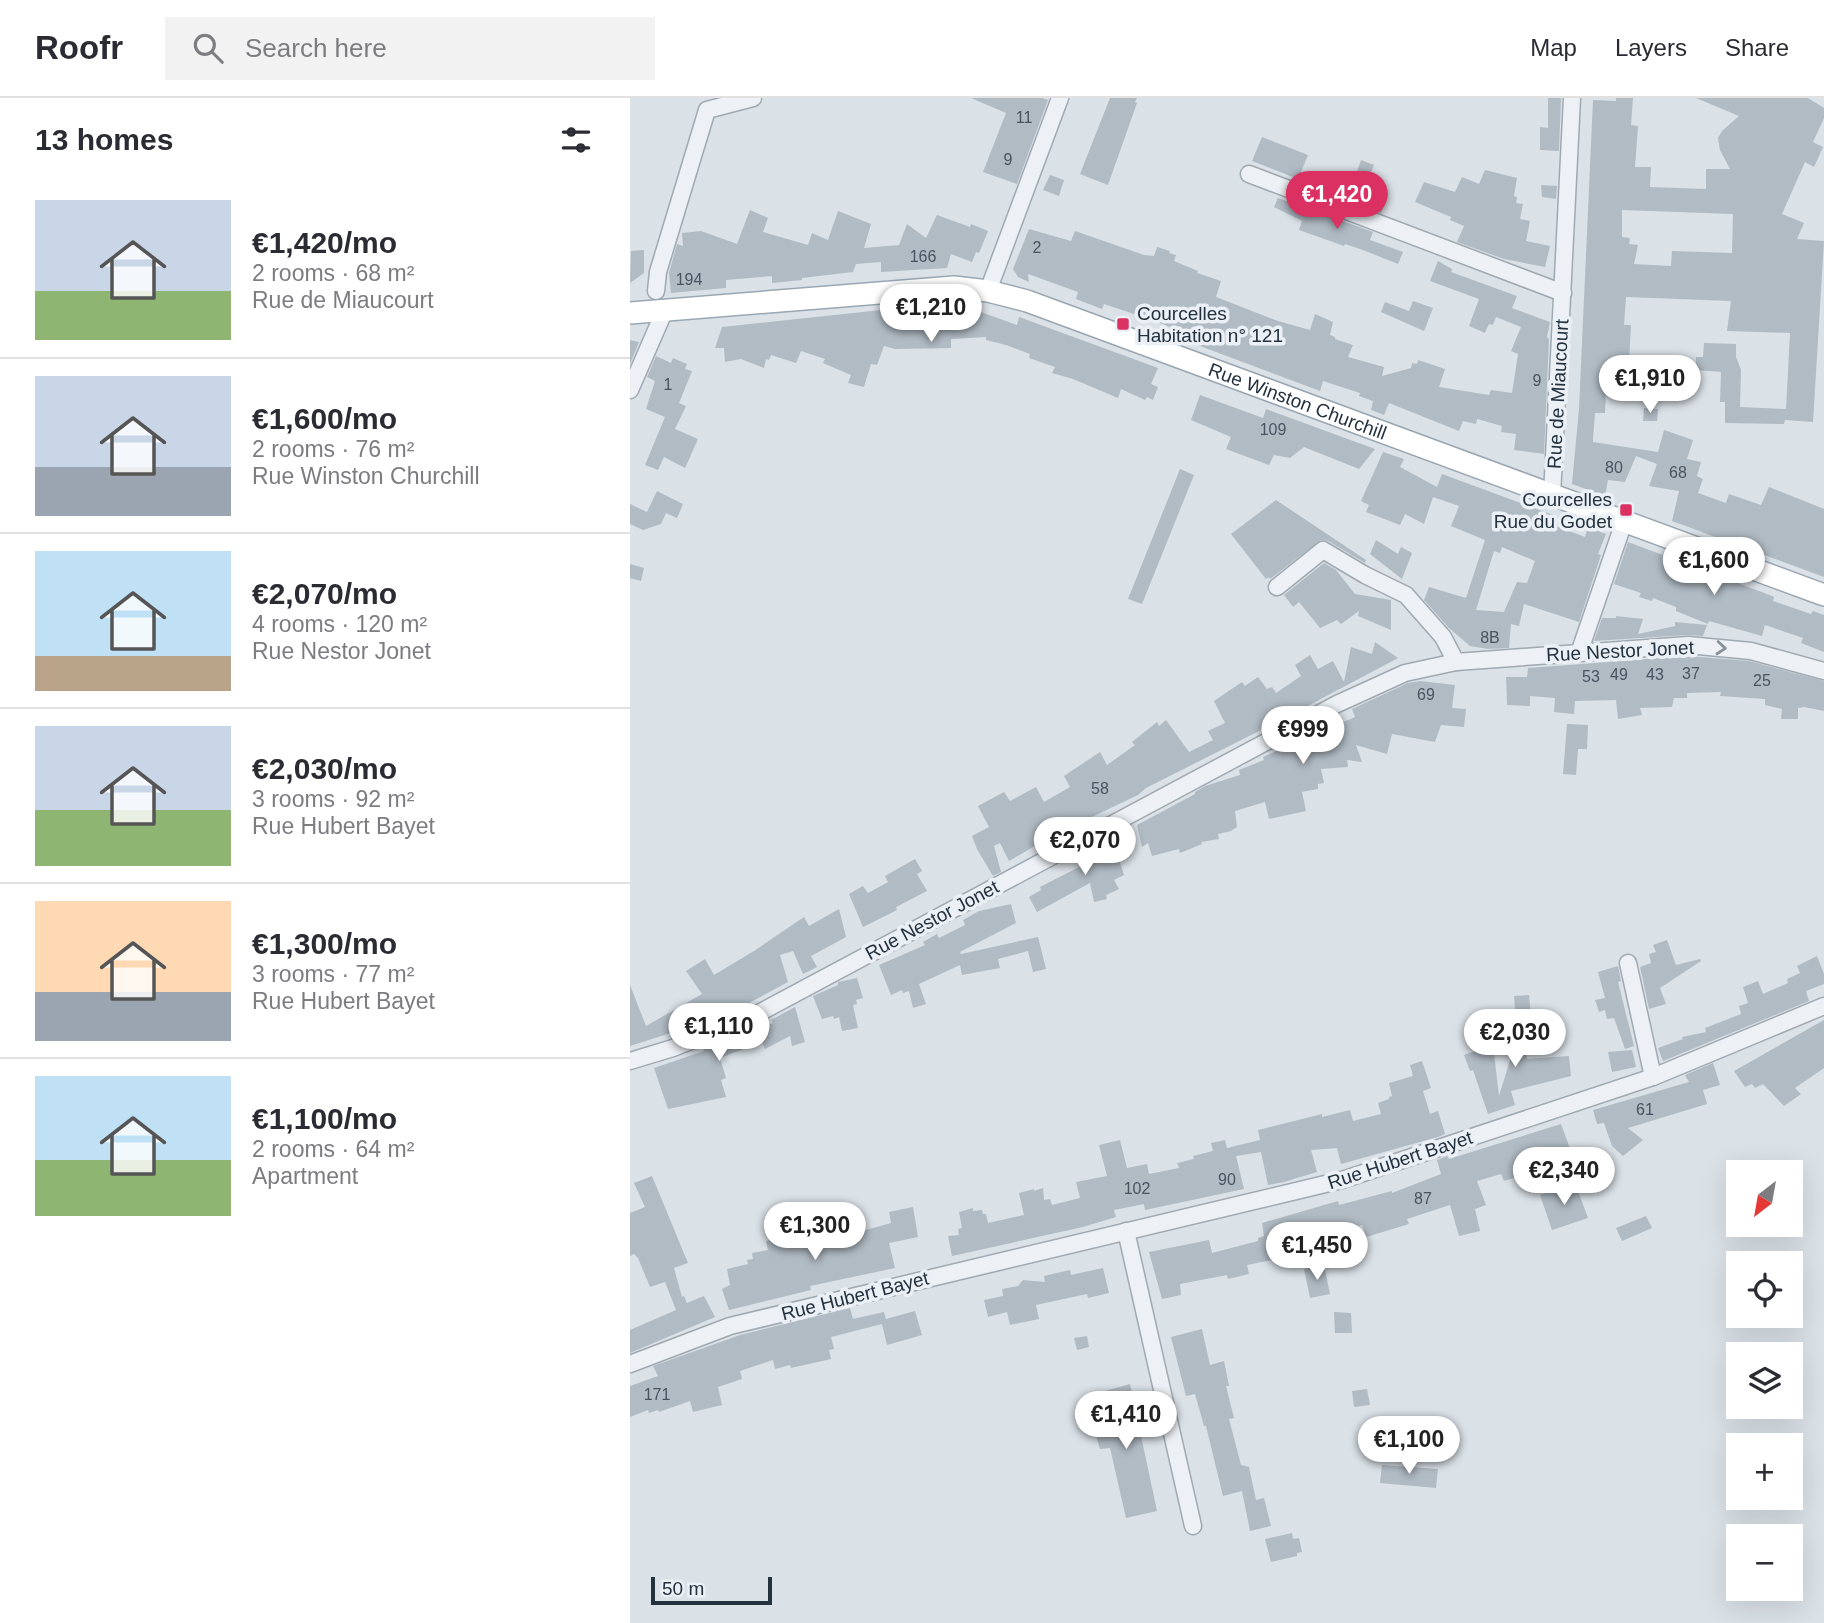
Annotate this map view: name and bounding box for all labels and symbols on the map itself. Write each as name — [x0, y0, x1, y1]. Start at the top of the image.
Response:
house number: 11 — [1016, 109, 1032, 126]
house number: 9 — [1004, 151, 1013, 168]
pin: €1,420 — [1280, 172, 1394, 231]
house number: 2 — [1033, 239, 1042, 256]
house number: 166 — [910, 248, 936, 265]
house number: 194 — [676, 271, 702, 288]
pin: €1,210 — [874, 285, 988, 344]
place label: Courcelles Habitation n° 121 — [1137, 303, 1283, 346]
marker: Courcelles Habitation n° 121 — [1115, 316, 1131, 332]
street label: Rue de Miaucourt — [1544, 318, 1572, 469]
pin: €1,910 — [1593, 356, 1707, 415]
street label: Rue Winston Churchill — [1206, 358, 1390, 443]
house number: 9 — [1533, 372, 1542, 389]
house number: 1 — [664, 376, 673, 393]
house number: 109 — [1260, 421, 1286, 438]
house number: 80 — [1605, 459, 1623, 476]
house number: 68 — [1669, 464, 1687, 481]
place label: Courcelles Rue du Godet — [1494, 489, 1613, 532]
marker: Courcelles Rue du Godet — [1618, 502, 1634, 518]
pin: €1,600 — [1657, 538, 1771, 597]
house number: 8B — [1480, 629, 1500, 646]
street label: Rue Nestor Jonet — [1546, 637, 1695, 665]
one-way arrow — [1715, 640, 1726, 655]
house number: 37 — [1682, 665, 1700, 682]
house number: 49 — [1610, 666, 1628, 683]
house number: 43 — [1646, 666, 1664, 683]
house number: 53 — [1582, 668, 1600, 685]
house number: 25 — [1753, 672, 1771, 689]
house number: 69 — [1417, 686, 1435, 703]
pin: €999 — [1262, 706, 1344, 766]
house number: 58 — [1091, 780, 1109, 797]
pin: €2,070 — [1028, 818, 1142, 877]
street label: Rue Nestor Jonet — [862, 876, 1003, 964]
pin: €1,110 — [662, 1004, 776, 1063]
pin: €2,030 — [1458, 1010, 1572, 1069]
house number: 61 — [1636, 1101, 1654, 1118]
street label: Rue Hubert Bayet — [1325, 1126, 1476, 1193]
pin: €2,340 — [1507, 1148, 1621, 1207]
north arrow — [1726, 1160, 1802, 1237]
house number: 90 — [1218, 1171, 1236, 1188]
house number: 102 — [1124, 1180, 1150, 1197]
house number: 87 — [1414, 1190, 1432, 1207]
pin: €1,300 — [758, 1202, 872, 1262]
pin: €1,450 — [1260, 1222, 1374, 1282]
street label: Rue Hubert Bayet — [779, 1267, 932, 1324]
house number: 171 — [644, 1386, 670, 1403]
pin: €1,410 — [1069, 1392, 1183, 1451]
pin: €1,100 — [1352, 1416, 1466, 1476]
scale bar — [651, 1574, 772, 1606]

